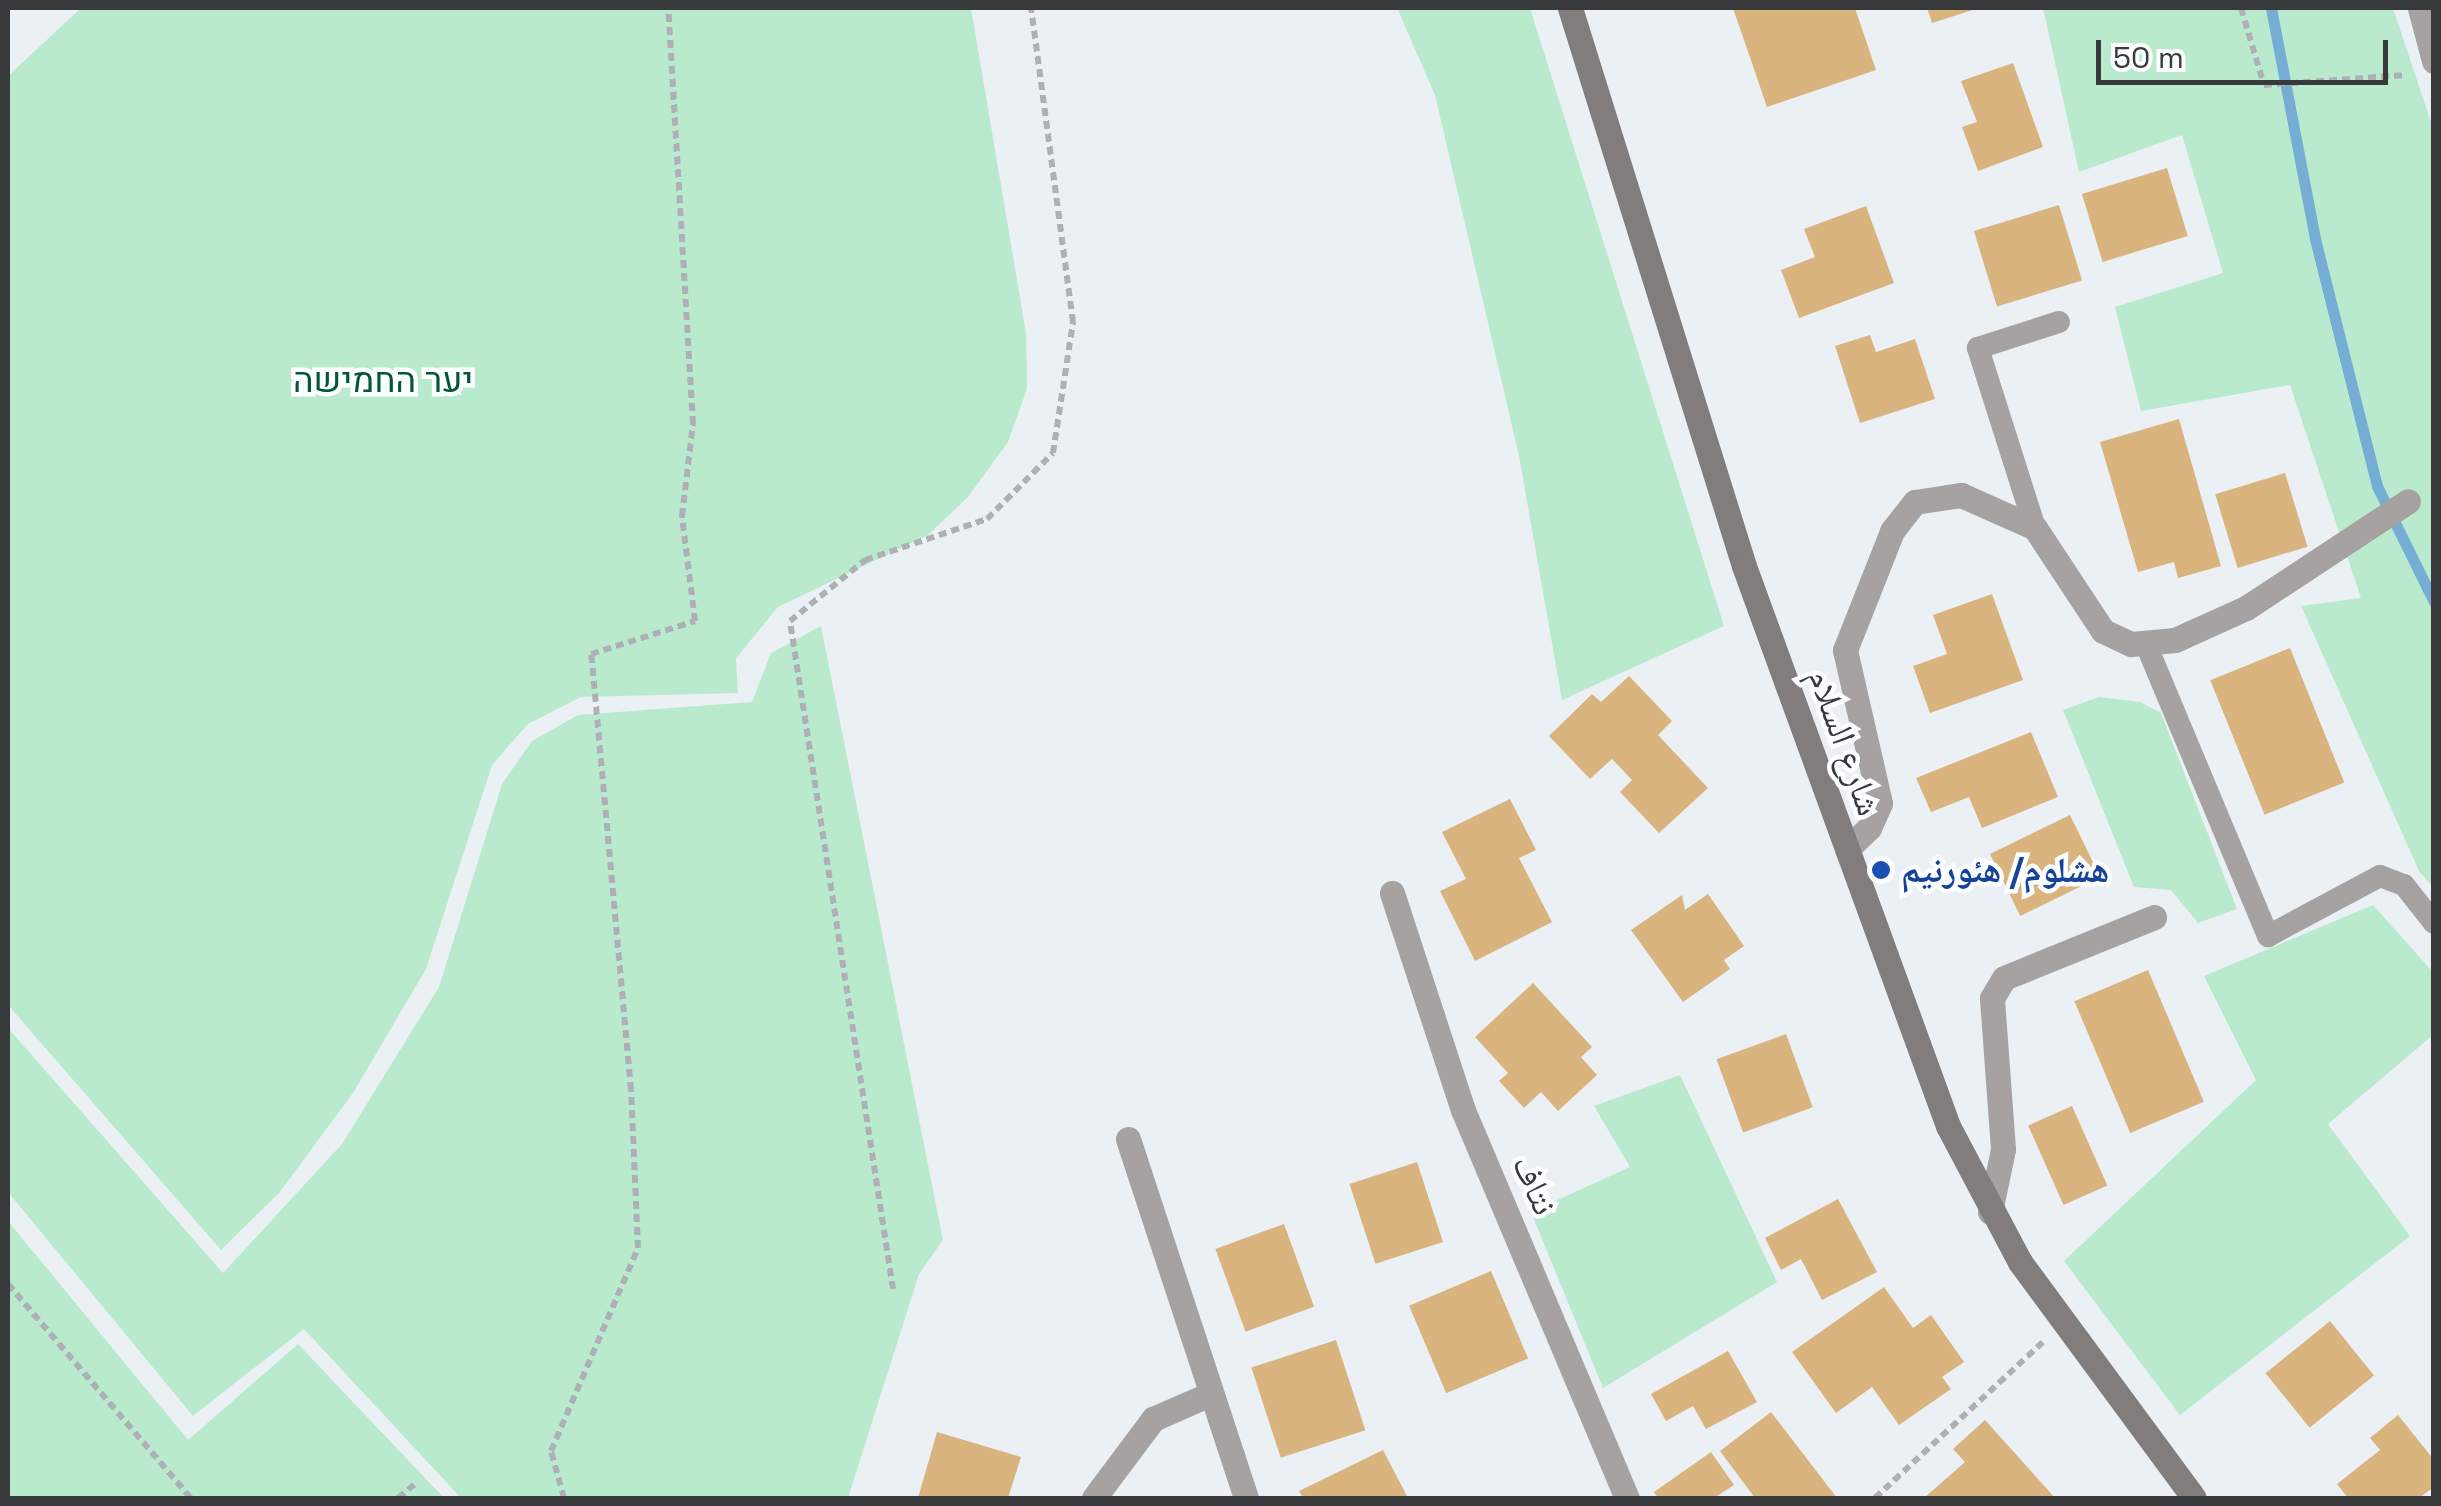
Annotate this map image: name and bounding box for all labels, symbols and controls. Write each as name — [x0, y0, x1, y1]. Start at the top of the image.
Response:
scale bar — [2101, 20, 2394, 82]
text: 50 m — [2113, 38, 2184, 77]
park label: יער החמישה — [293, 359, 473, 401]
street label: شارع السلام — [1799, 663, 1891, 821]
place label: هشلوم/ هئورنيم — [1901, 849, 2109, 891]
marker: هشلوم/ هئورنيم — [1870, 859, 1892, 881]
street label: نتاف — [1503, 1149, 1567, 1221]

